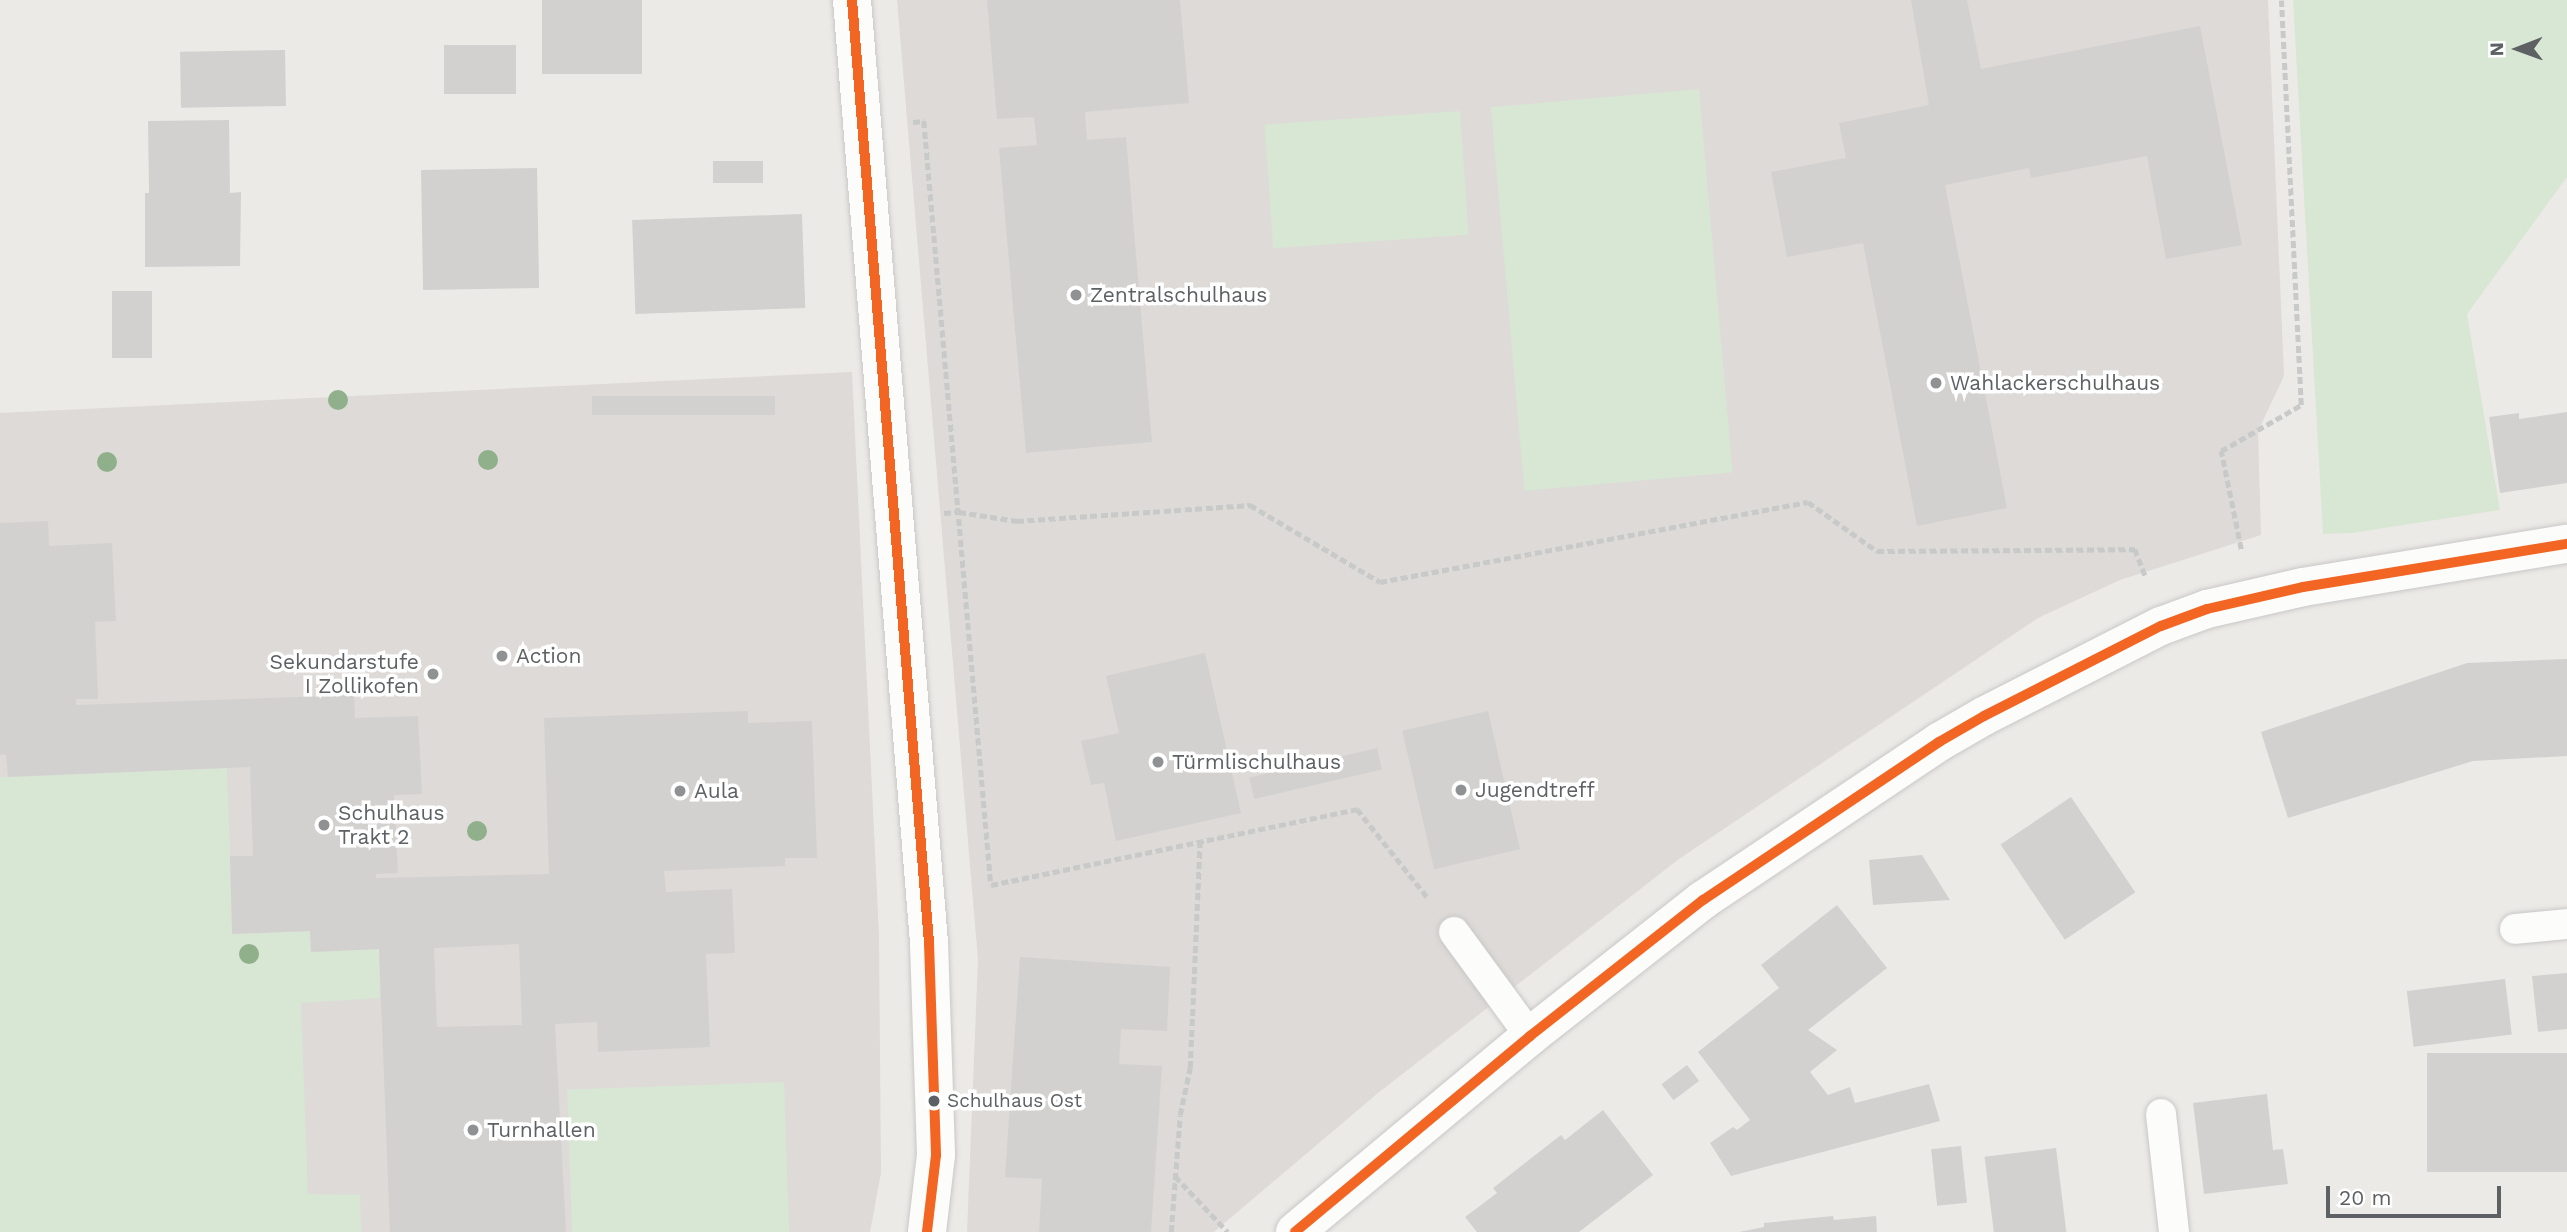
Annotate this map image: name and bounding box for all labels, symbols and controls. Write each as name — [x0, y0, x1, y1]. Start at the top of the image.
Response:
north arrow — [2483, 14, 2553, 84]
text: N — [2485, 42, 2508, 57]
place label: Zentralschulhaus — [1090, 282, 1267, 308]
marker: Zentralschulhaus — [1068, 287, 1084, 303]
place label: Wahlackerschulhaus — [1950, 370, 2160, 396]
marker: Wahlackerschulhaus — [1928, 375, 1944, 391]
place label: Action — [516, 643, 581, 669]
marker: Action — [494, 648, 510, 664]
place label: Sekundarstufe I Zollikofen — [269, 649, 419, 699]
marker: Sekundarstufe I Zollikofen — [425, 666, 441, 682]
place label: Türmlischulhaus — [1172, 749, 1341, 775]
marker: Türmlischulhaus — [1150, 754, 1166, 770]
place label: Jugendtreff — [1475, 777, 1595, 803]
place label: Aula — [694, 778, 739, 804]
marker: Jugendtreff — [1453, 782, 1469, 798]
marker: Aula — [672, 783, 688, 799]
place label: Schulhaus Trakt 2 — [338, 800, 445, 850]
marker: Schulhaus Trakt 2 — [316, 817, 332, 833]
place label: Schulhaus Ost — [947, 1090, 1082, 1112]
marker: Schulhaus Ost — [927, 1094, 941, 1108]
place label: Turnhallen — [487, 1117, 596, 1143]
marker: Turnhallen — [465, 1122, 481, 1138]
scale bar — [2329, 1172, 2504, 1216]
text: 20 m — [2339, 1185, 2391, 1210]

